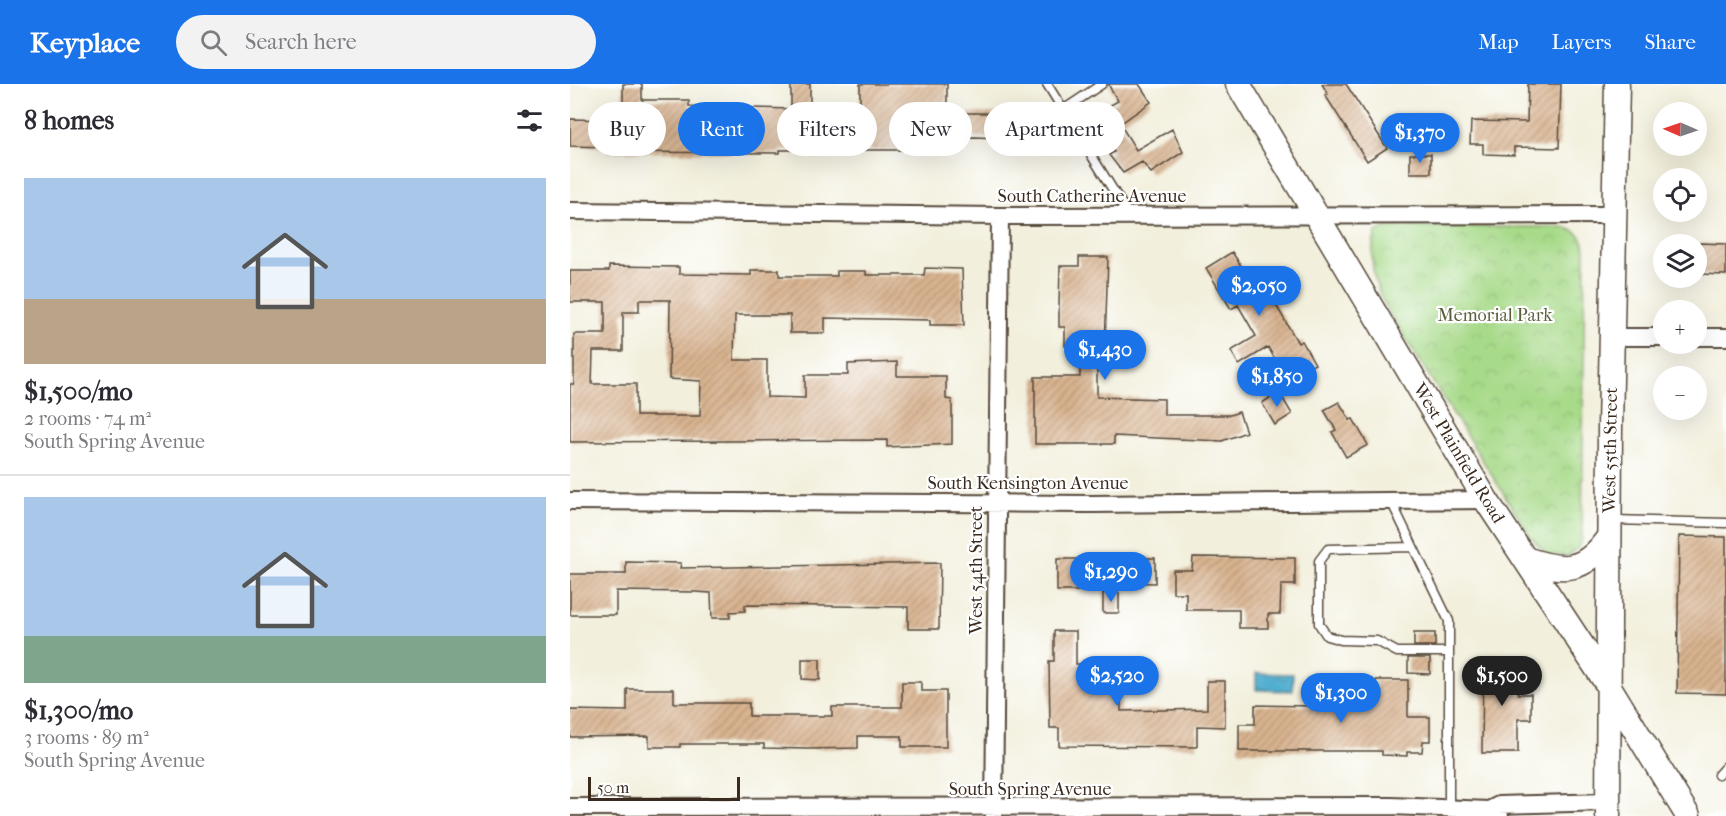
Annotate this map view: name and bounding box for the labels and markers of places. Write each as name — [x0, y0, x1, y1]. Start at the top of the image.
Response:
pin: $1,370 — [1371, 113, 1469, 164]
pin: $2,050 — [1210, 266, 1308, 317]
pin: $1,430 — [1056, 330, 1154, 381]
pin: $1,850 — [1228, 357, 1326, 408]
pin: $1,290 — [1062, 552, 1160, 603]
pin: $2,520 — [1068, 656, 1166, 707]
pin: $1,500 — [1453, 656, 1551, 707]
pin: $1,300 — [1292, 673, 1390, 724]

